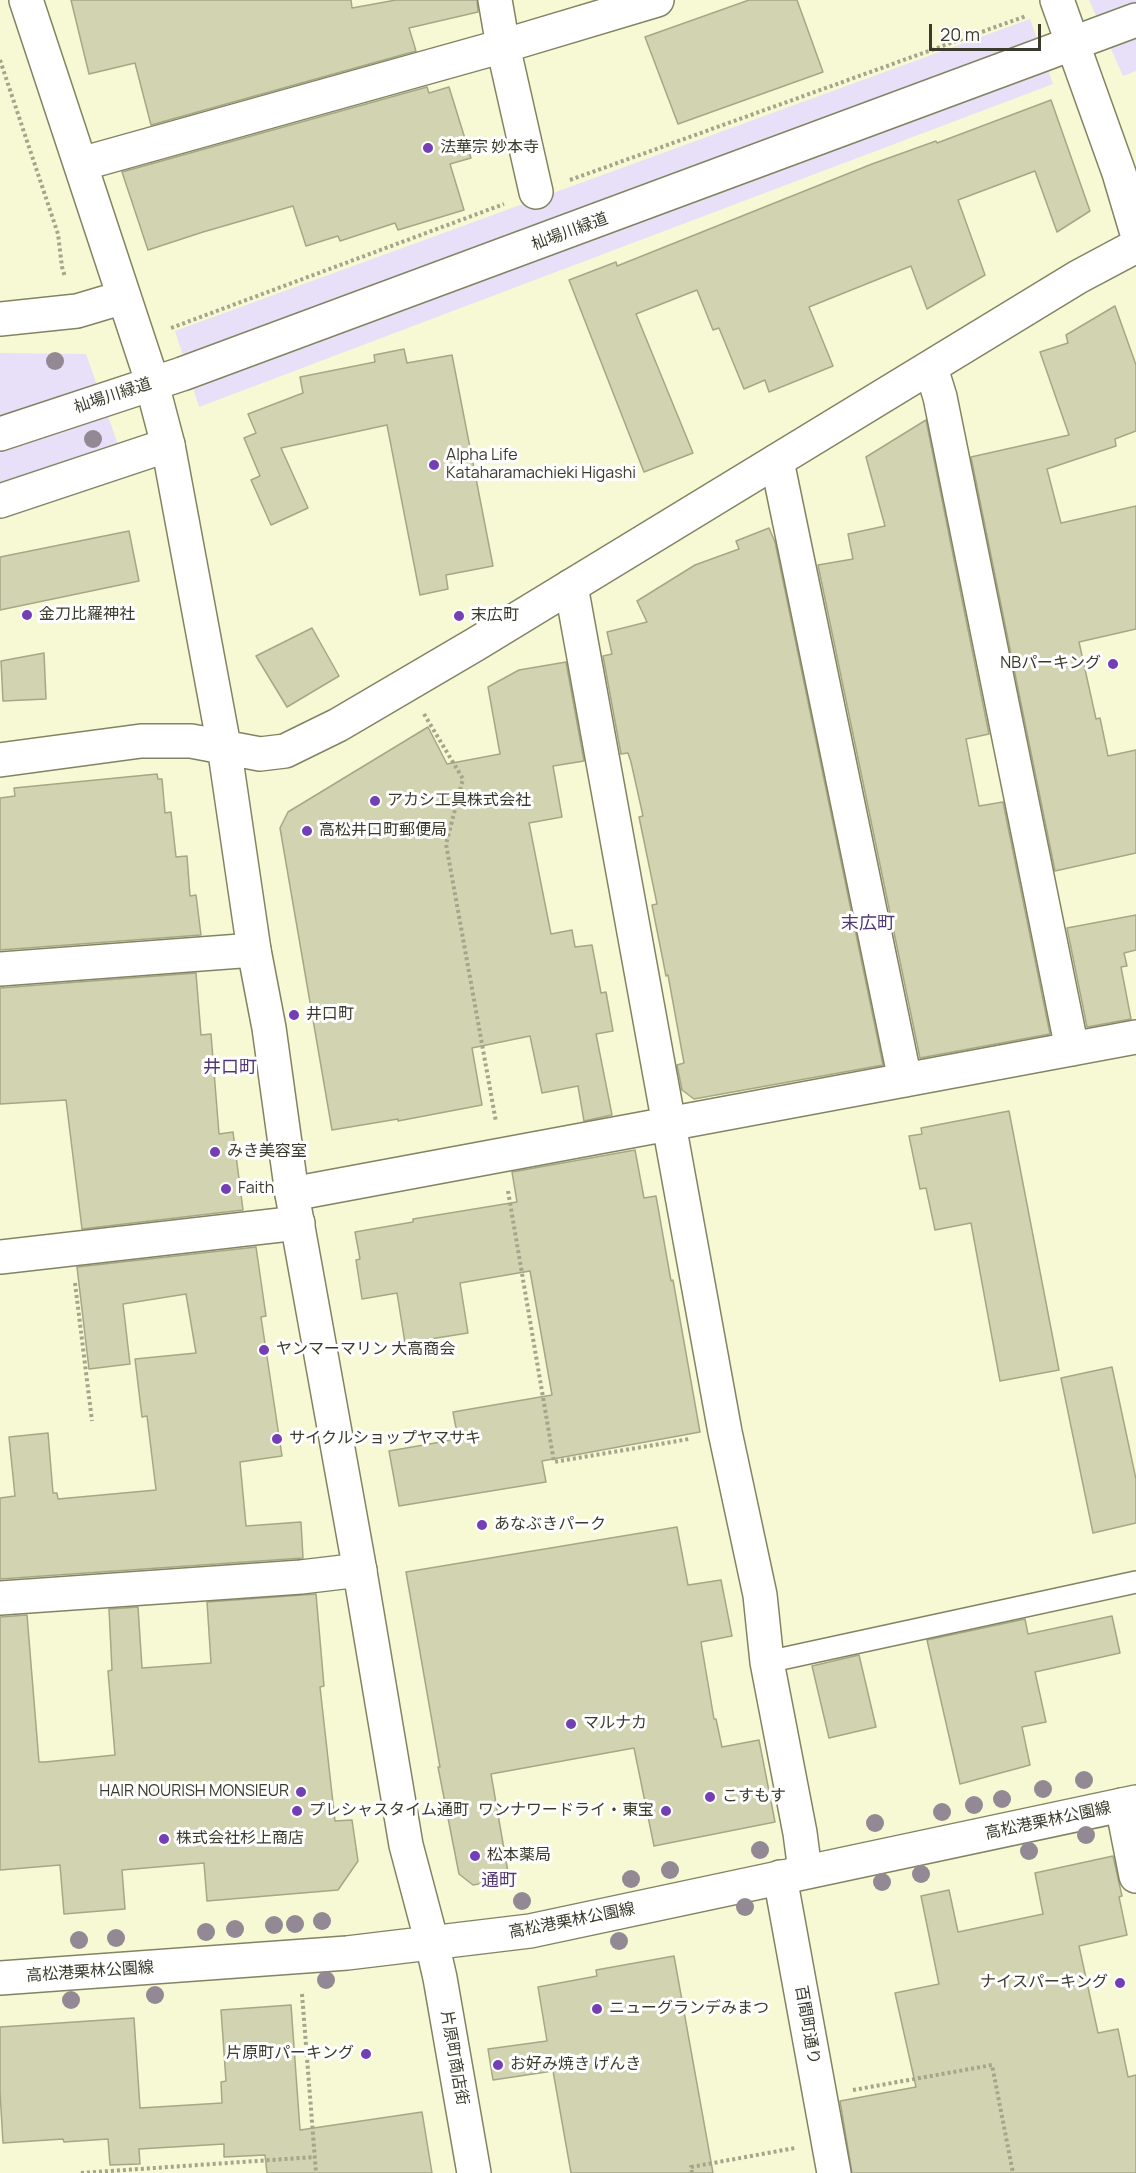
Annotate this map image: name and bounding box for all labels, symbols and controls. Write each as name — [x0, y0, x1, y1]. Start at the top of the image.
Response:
scale bar — [932, 12, 1044, 50]
text: 20 m — [940, 22, 980, 46]
place label: 法華宗 妙本寺 — [440, 138, 539, 158]
marker: 法華宗 妙本寺 — [421, 141, 435, 155]
street label: 杣場川緑道 — [529, 209, 611, 255]
street label: 杣場川緑道 — [72, 375, 154, 417]
place label: Alpha Life Kataharamachieki Higashi — [446, 446, 636, 484]
marker: Alpha Life Kataharamachieki Higashi — [427, 458, 441, 472]
place label: 金刀比羅神社 — [39, 605, 135, 625]
place label: 末広町 — [471, 606, 519, 626]
marker: 金刀比羅神社 — [20, 608, 34, 622]
marker: 末広町 — [452, 609, 466, 623]
place label: NBパーキング — [1000, 654, 1101, 674]
marker: NBパーキング — [1106, 657, 1120, 671]
place label: アカシ工具株式会社 — [387, 791, 531, 811]
marker: アカシ工具株式会社 — [368, 794, 382, 808]
place label: 高松井口町郵便局 — [319, 821, 447, 841]
marker: 高松井口町郵便局 — [300, 824, 314, 838]
district label: 末広町 — [841, 913, 895, 935]
place label: 井口町 — [306, 1005, 354, 1025]
marker: 井口町 — [287, 1008, 301, 1022]
district label: 井口町 — [203, 1057, 257, 1079]
place label: みき美容室 — [227, 1142, 307, 1162]
marker: みき美容室 — [208, 1145, 222, 1159]
place label: Faith — [238, 1179, 274, 1199]
marker: Faith — [219, 1182, 233, 1196]
place label: ヤンマーマリン 大高商会 — [276, 1340, 455, 1360]
marker: ヤンマーマリン 大高商会 — [257, 1343, 271, 1357]
place label: サイクルショップヤマサキ — [289, 1429, 481, 1449]
marker: サイクルショップヤマサキ — [270, 1432, 284, 1446]
place label: あなぶきパーク — [494, 1515, 606, 1535]
marker: あなぶきパーク — [475, 1518, 489, 1532]
place label: マルナカ — [583, 1714, 647, 1734]
marker: マルナカ — [564, 1717, 578, 1731]
place label: HAIR NOURISH MONSIEUR — [99, 1782, 289, 1802]
marker: HAIR NOURISH MONSIEUR — [294, 1785, 308, 1799]
place label: こすもす — [722, 1787, 786, 1807]
marker: こすもす — [703, 1790, 717, 1804]
street label: 高松港栗林公園線 — [983, 1798, 1113, 1844]
place label: プレシャスタイム通町 — [309, 1801, 469, 1821]
place label: ワンナワードライ・東宝 — [478, 1801, 654, 1821]
marker: プレシャスタイム通町 — [290, 1804, 304, 1818]
marker: ワンナワードライ・東宝 — [659, 1804, 673, 1818]
place label: 株式会社杉上商店 — [176, 1829, 304, 1849]
marker: 株式会社杉上商店 — [157, 1832, 171, 1846]
place label: 松本薬局 — [487, 1846, 551, 1866]
marker: 松本薬局 — [468, 1849, 482, 1863]
district label: 通町 — [481, 1870, 517, 1892]
street label: 高松港栗林公園線 — [507, 1899, 637, 1943]
street label: 高松港栗林公園線 — [25, 1958, 155, 1986]
place label: ナイスパーキング — [980, 1973, 1108, 1993]
marker: ナイスパーキング — [1113, 1976, 1127, 1990]
street label: 百間町通り — [791, 1984, 823, 2066]
place label: ニューグランデみまつ — [609, 1999, 769, 2019]
marker: ニューグランデみまつ — [590, 2002, 604, 2016]
street label: 片原町商店街 — [436, 2009, 472, 2107]
place label: 片原町パーキング — [226, 2044, 354, 2064]
marker: 片原町パーキング — [359, 2047, 373, 2061]
place label: お好み焼き げんき — [510, 2055, 641, 2075]
marker: お好み焼き げんき — [491, 2058, 505, 2072]

